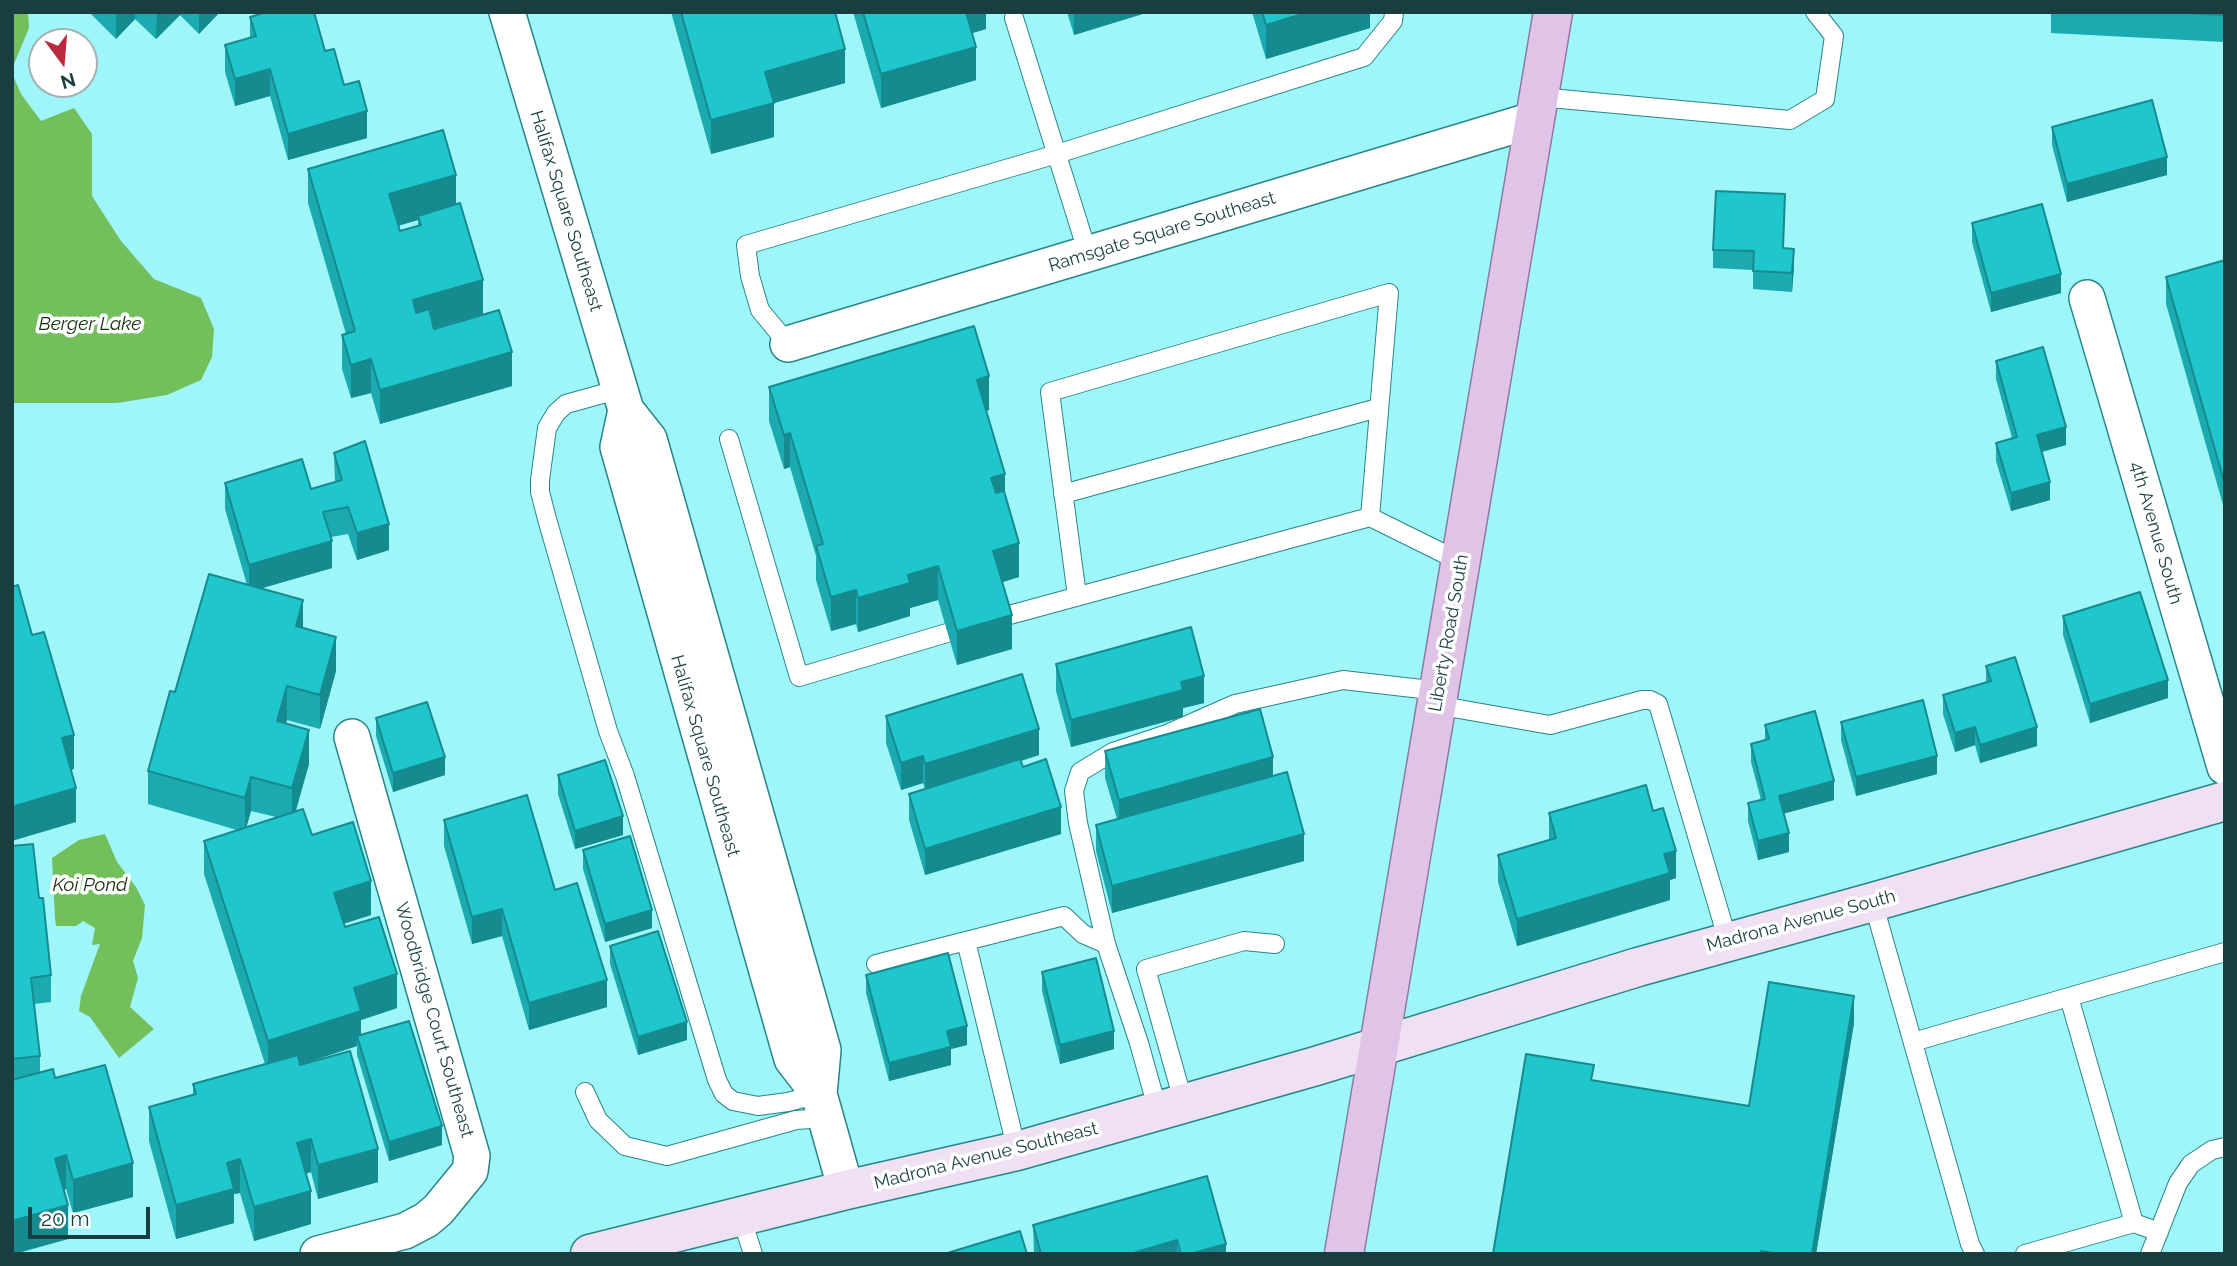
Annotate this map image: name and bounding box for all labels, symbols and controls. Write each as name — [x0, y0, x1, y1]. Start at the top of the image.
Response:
north arrow — [28, 28, 98, 98]
text: N — [58, 69, 78, 94]
street label: Halifax Square Southeast — [525, 108, 607, 314]
street label: Ramsgate Square Southeast — [1046, 187, 1278, 277]
water label: Berger Lake — [38, 313, 142, 335]
street label: 4th Avenue South — [2125, 459, 2187, 607]
street label: Liberty Road South — [1425, 553, 1473, 713]
street label: Halifax Square Southeast — [666, 653, 744, 859]
water label: Koi Pond — [53, 874, 127, 896]
street label: Madrona Avenue South — [1704, 885, 1898, 957]
street label: Woodbridge Court Southeast — [390, 900, 478, 1140]
street label: Madrona Avenue Southeast — [872, 1118, 1100, 1194]
scale bar — [32, 1192, 154, 1236]
text: 20 m — [41, 1206, 89, 1231]

